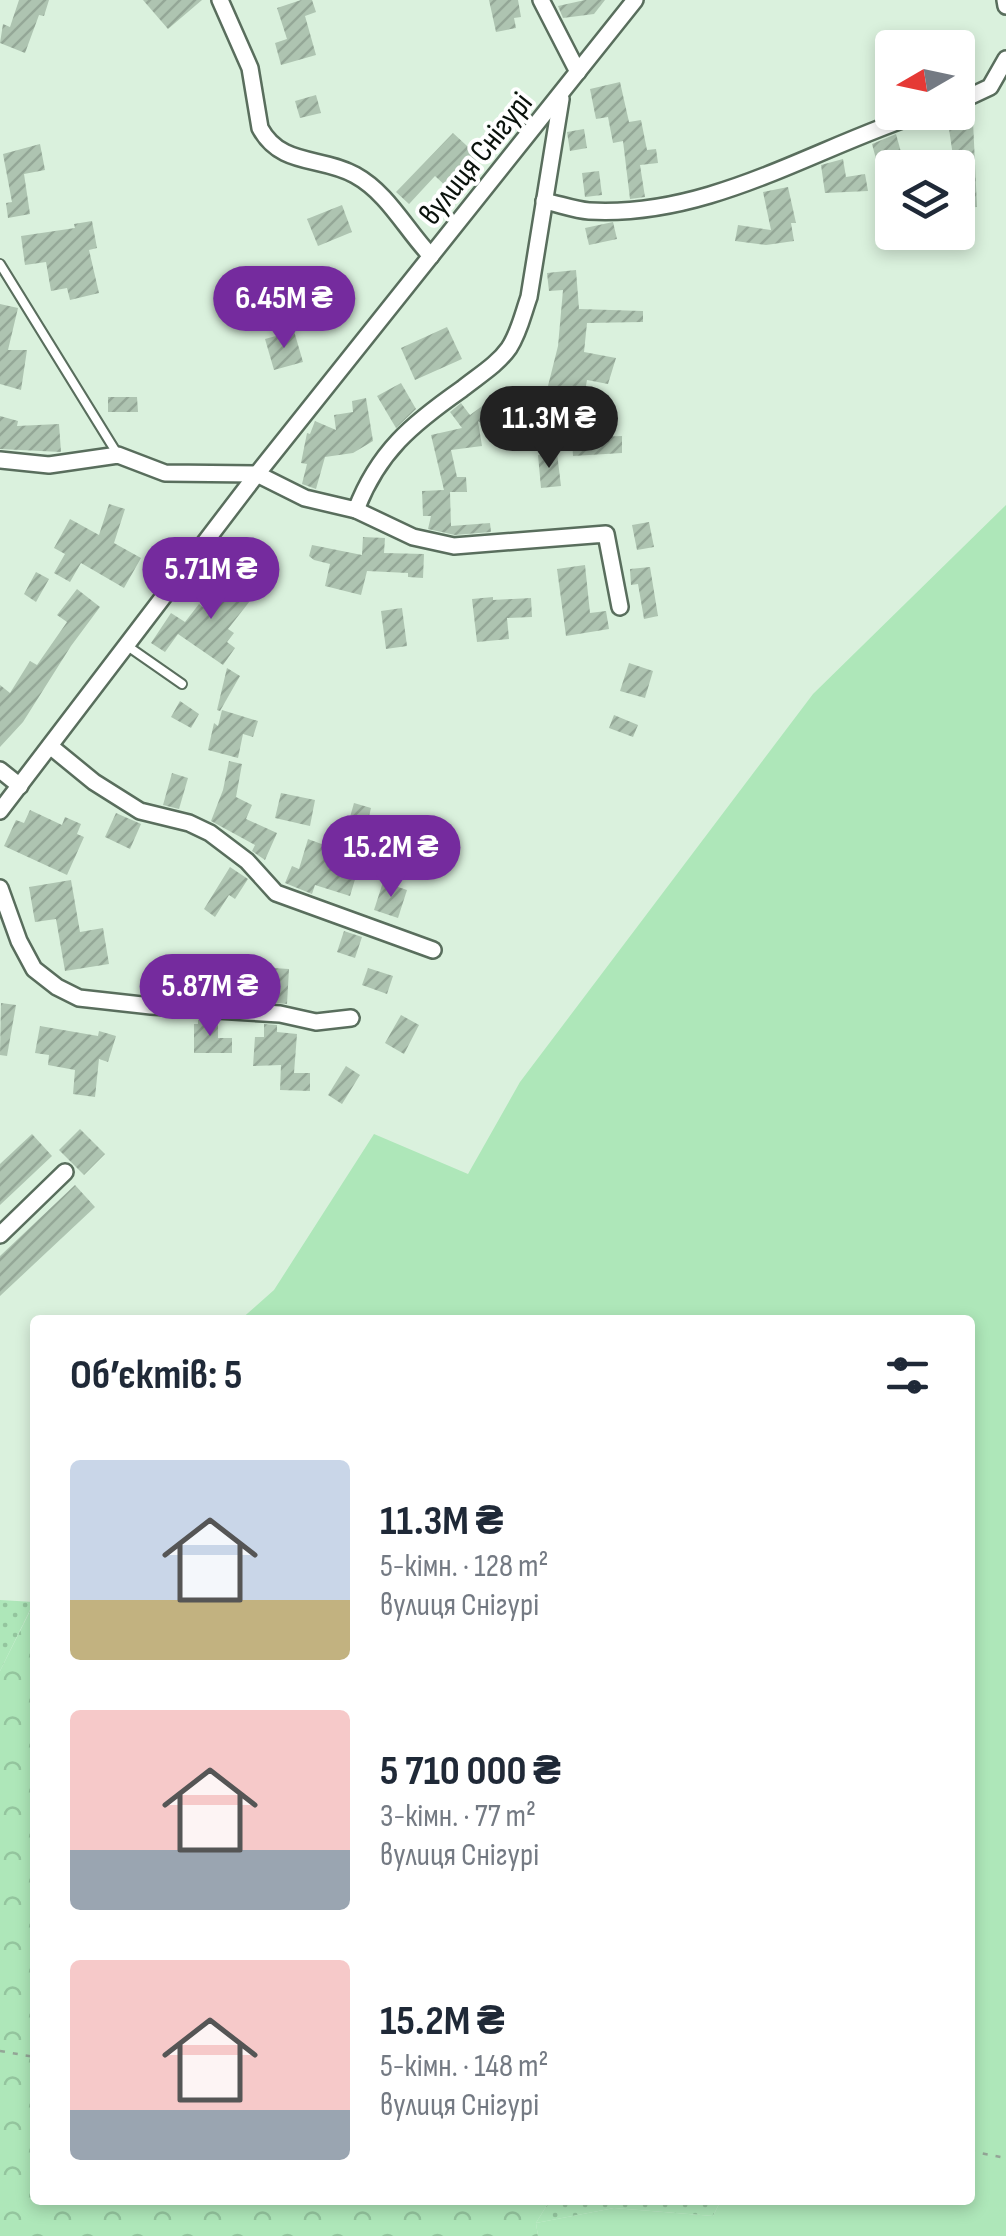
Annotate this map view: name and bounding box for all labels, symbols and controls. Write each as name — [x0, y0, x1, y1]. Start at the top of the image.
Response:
north arrow — [875, 30, 975, 130]
map controls — [875, 30, 975, 250]
street label: вулиця Снігурі — [411, 85, 541, 233]
button: layers — [875, 150, 975, 250]
pin: 6.45M ₴ — [192, 266, 376, 351]
text: 6.45M ₴ — [235, 279, 333, 318]
pin: 11.3M ₴ — [457, 386, 641, 471]
text: 11.3M ₴ — [502, 399, 596, 438]
pin: 5.71M ₴ — [119, 537, 303, 622]
text: 5.71M ₴ — [164, 550, 258, 589]
pin: 15.2M ₴ — [299, 815, 483, 900]
text: 15.2M ₴ — [343, 828, 439, 867]
pin: 5.87M ₴ — [118, 954, 302, 1039]
text: 5.87M ₴ — [162, 967, 258, 1006]
icon: filters — [880, 1348, 935, 1403]
text: Об’єктів: 5 — [70, 1350, 242, 1401]
text: 11.3M ₴ — [380, 1496, 503, 1547]
icon: home — [150, 1500, 270, 1620]
text: 5-кімн. · 128 m² — [380, 1547, 549, 1586]
text: вулиця Снігурі — [380, 1586, 539, 1625]
text: 5 710 000 ₴ — [380, 1746, 561, 1797]
icon: home — [150, 1750, 270, 1870]
text: 3-кімн. · 77 m² — [380, 1797, 536, 1836]
text: вулиця Снігурі — [380, 1836, 539, 1875]
text: 15.2M ₴ — [380, 1996, 505, 2047]
icon: home — [150, 2000, 270, 2120]
text: 5-кімн. · 148 m² — [380, 2047, 549, 2086]
text: вулиця Снігурі — [380, 2086, 539, 2125]

